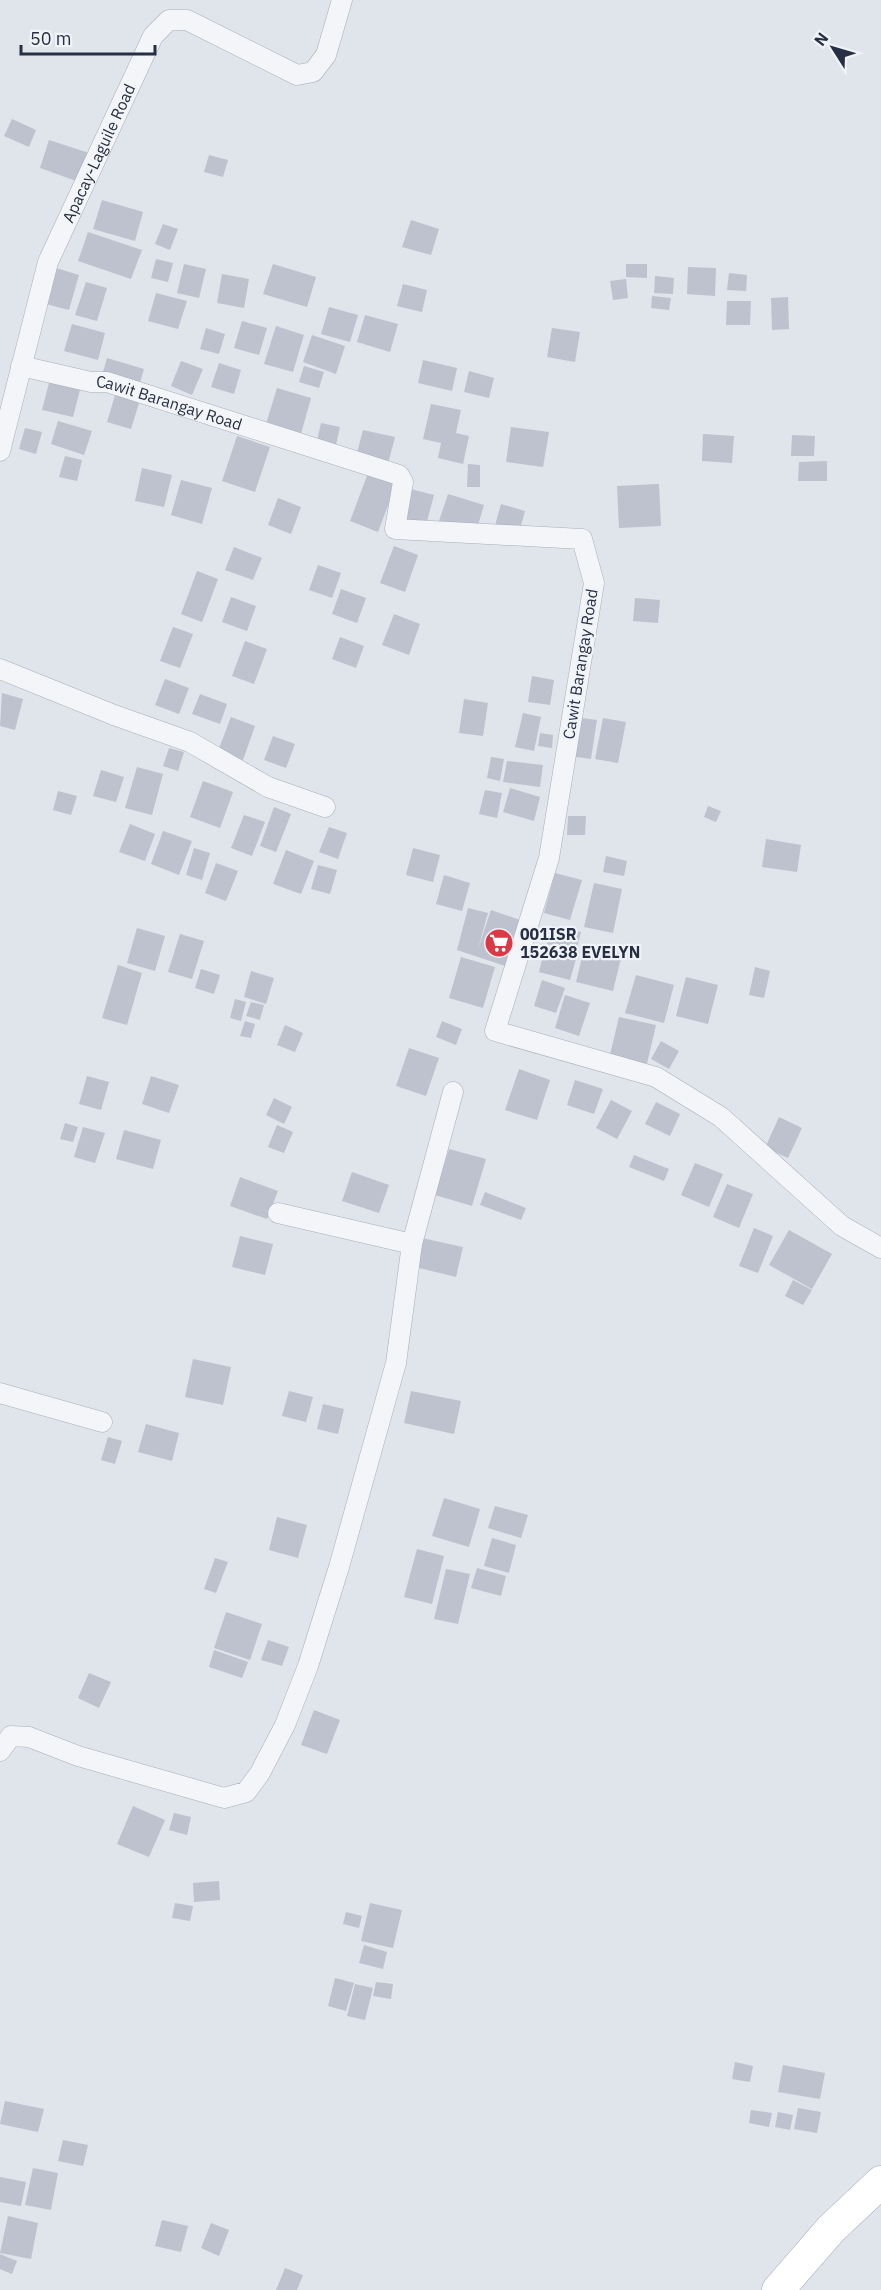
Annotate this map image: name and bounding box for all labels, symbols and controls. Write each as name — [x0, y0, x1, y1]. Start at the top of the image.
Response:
scale bar — [21, 18, 154, 56]
north arrow — [803, 18, 863, 78]
text: 50 m — [30, 27, 72, 50]
text: N — [810, 28, 832, 50]
street label: Apacay-Laguile Road — [58, 81, 139, 226]
street label: Cawit Barangay Road — [96, 372, 245, 434]
street label: Cawit Barangay Road — [558, 587, 602, 741]
place label: 001ISR 152638 EVELYN — [520, 924, 640, 962]
supermarket icon: 001ISR 152638 EVELYN — [483, 927, 515, 959]

